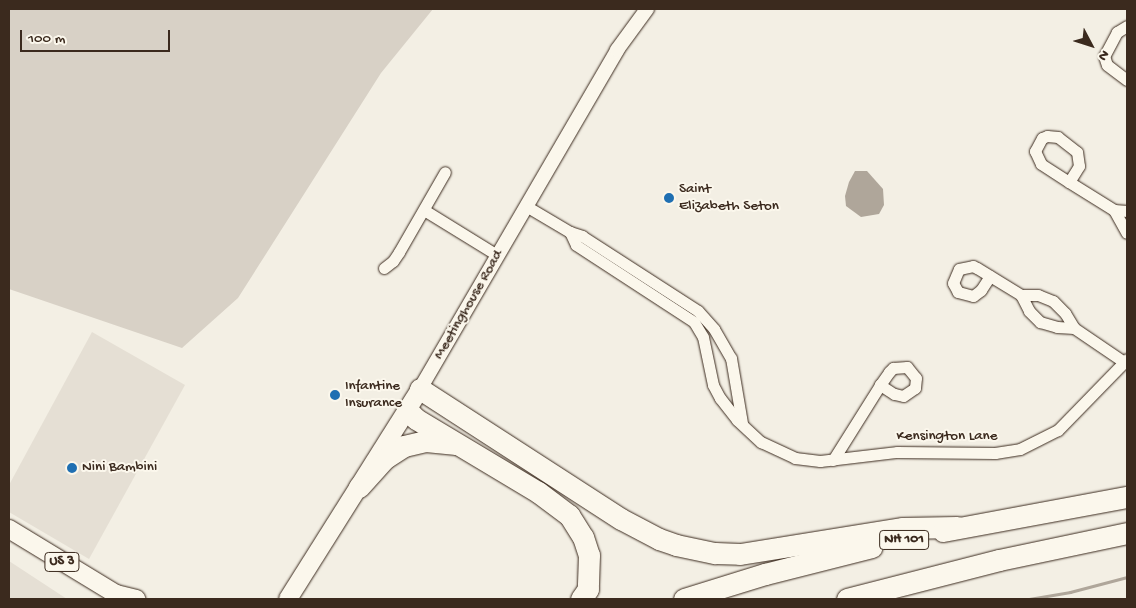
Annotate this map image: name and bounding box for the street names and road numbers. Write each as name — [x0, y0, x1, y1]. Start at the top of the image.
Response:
street label: Meetinghouse Road — [430, 247, 508, 363]
street label: Kensington Lane — [897, 428, 997, 446]
road number: NH 101 — [879, 528, 929, 552]
road number: US 3 — [43, 550, 81, 574]

